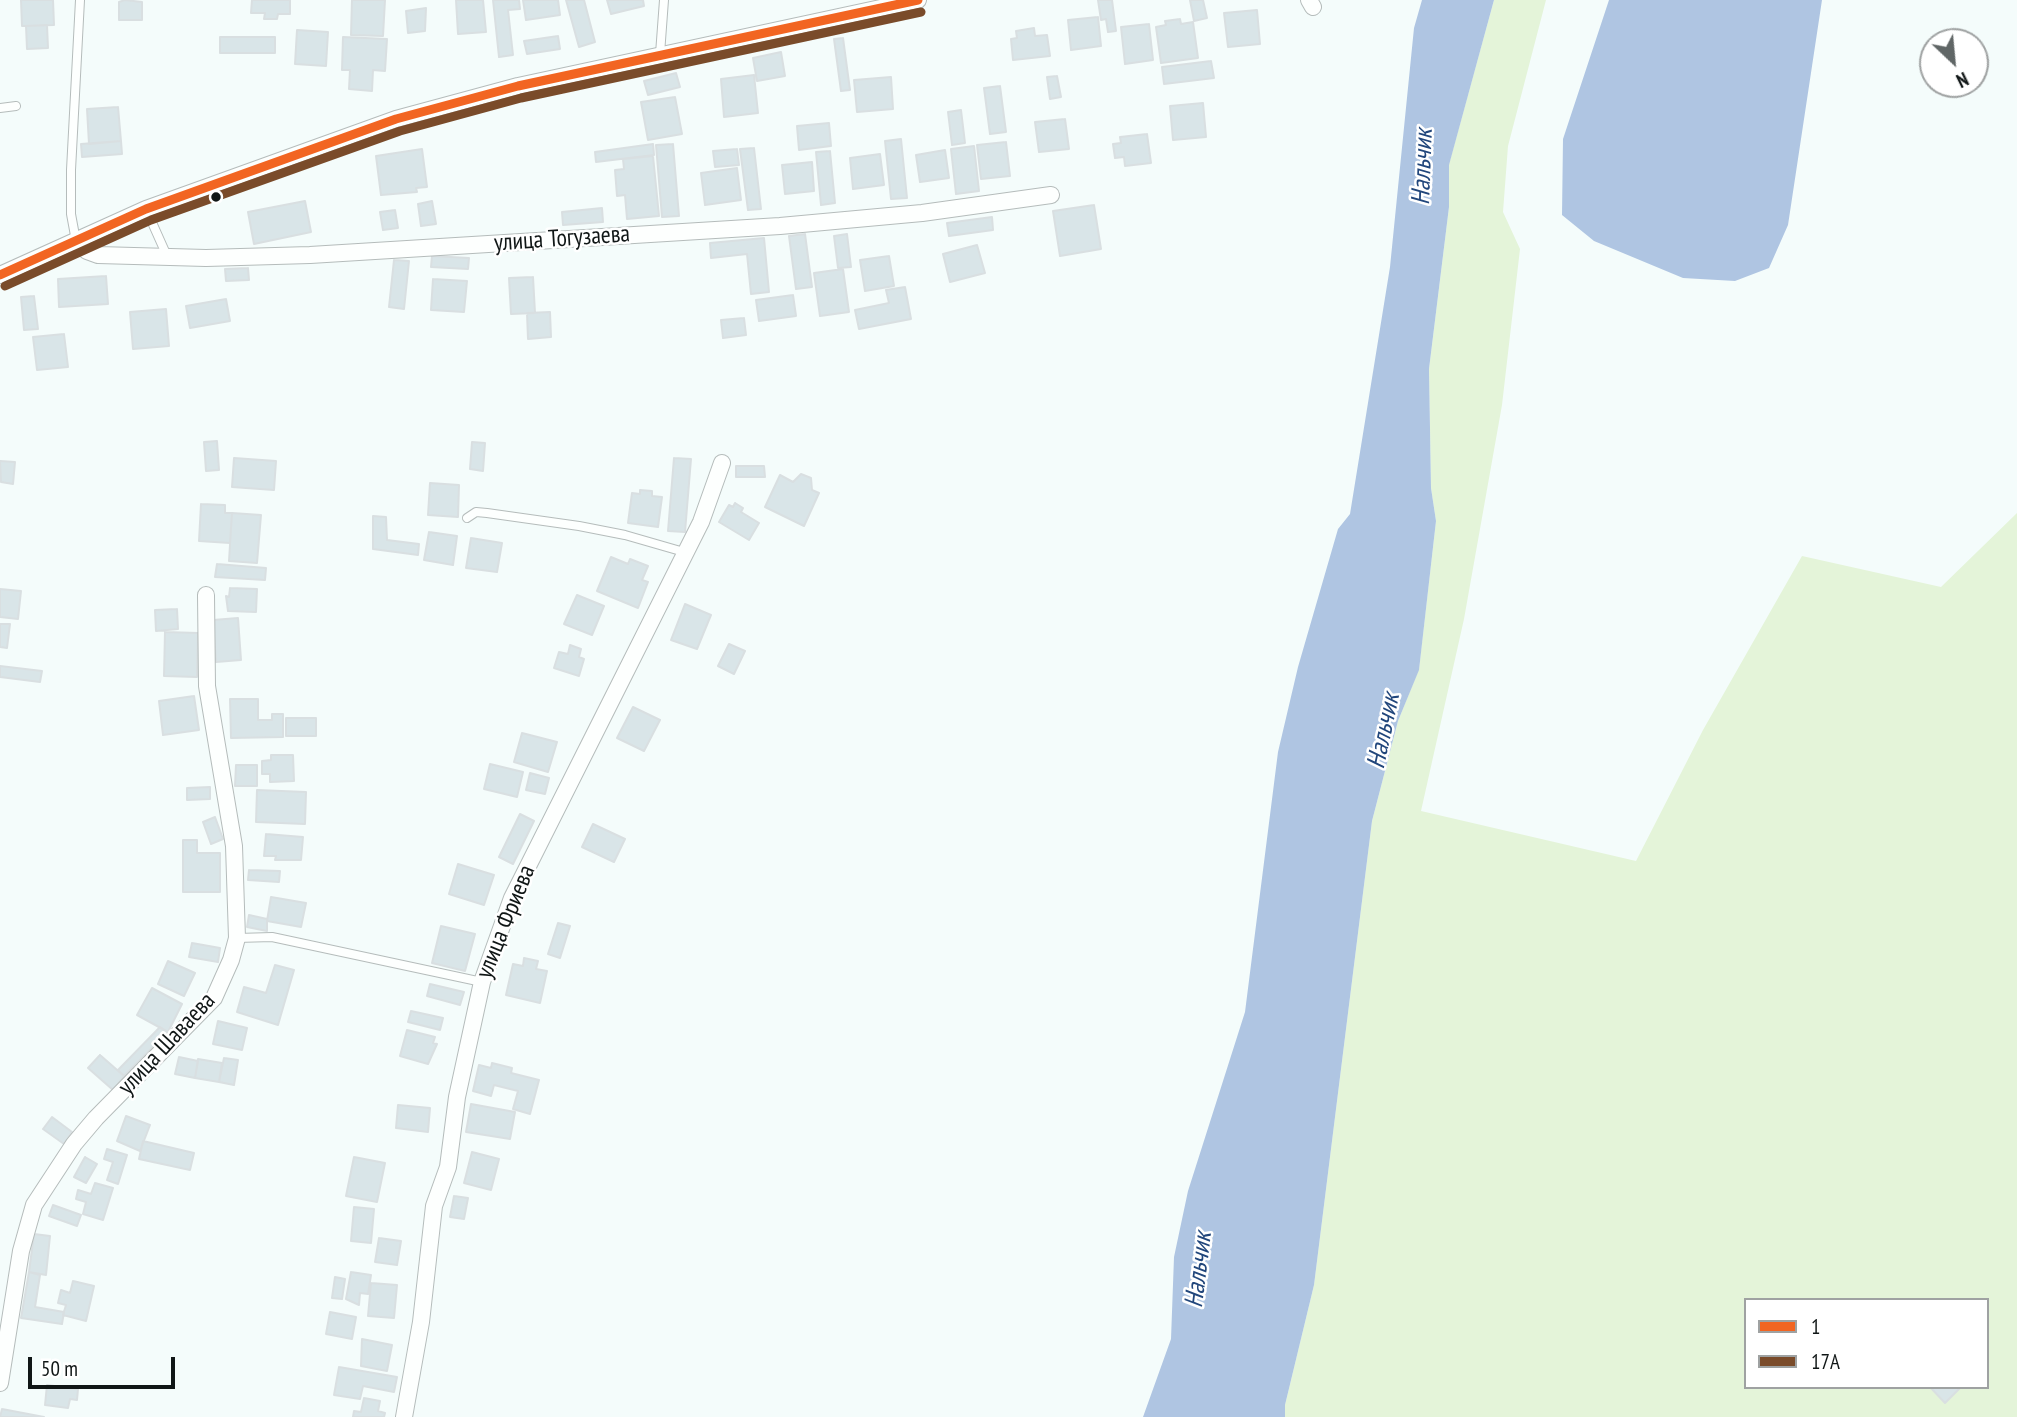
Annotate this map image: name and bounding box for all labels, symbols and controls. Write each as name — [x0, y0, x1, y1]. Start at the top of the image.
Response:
north arrow — [1919, 28, 1989, 98]
text: N — [1952, 67, 1972, 93]
water label: Нальчик — [1406, 129, 1440, 205]
unlabelled marker — [209, 190, 223, 204]
street label: улица Тогузаева — [493, 220, 631, 258]
water label: Нальчик — [1361, 691, 1407, 771]
street label: улица Фриева — [470, 861, 542, 983]
street label: улица Шаваева — [112, 987, 222, 1101]
water label: Нальчик — [1179, 1230, 1219, 1310]
legend — [1744, 1298, 1989, 1389]
text: 1 — [1811, 1313, 1820, 1340]
scale bar — [32, 1344, 178, 1388]
text: 17А — [1811, 1348, 1840, 1375]
text: 50 m — [41, 1355, 78, 1382]

